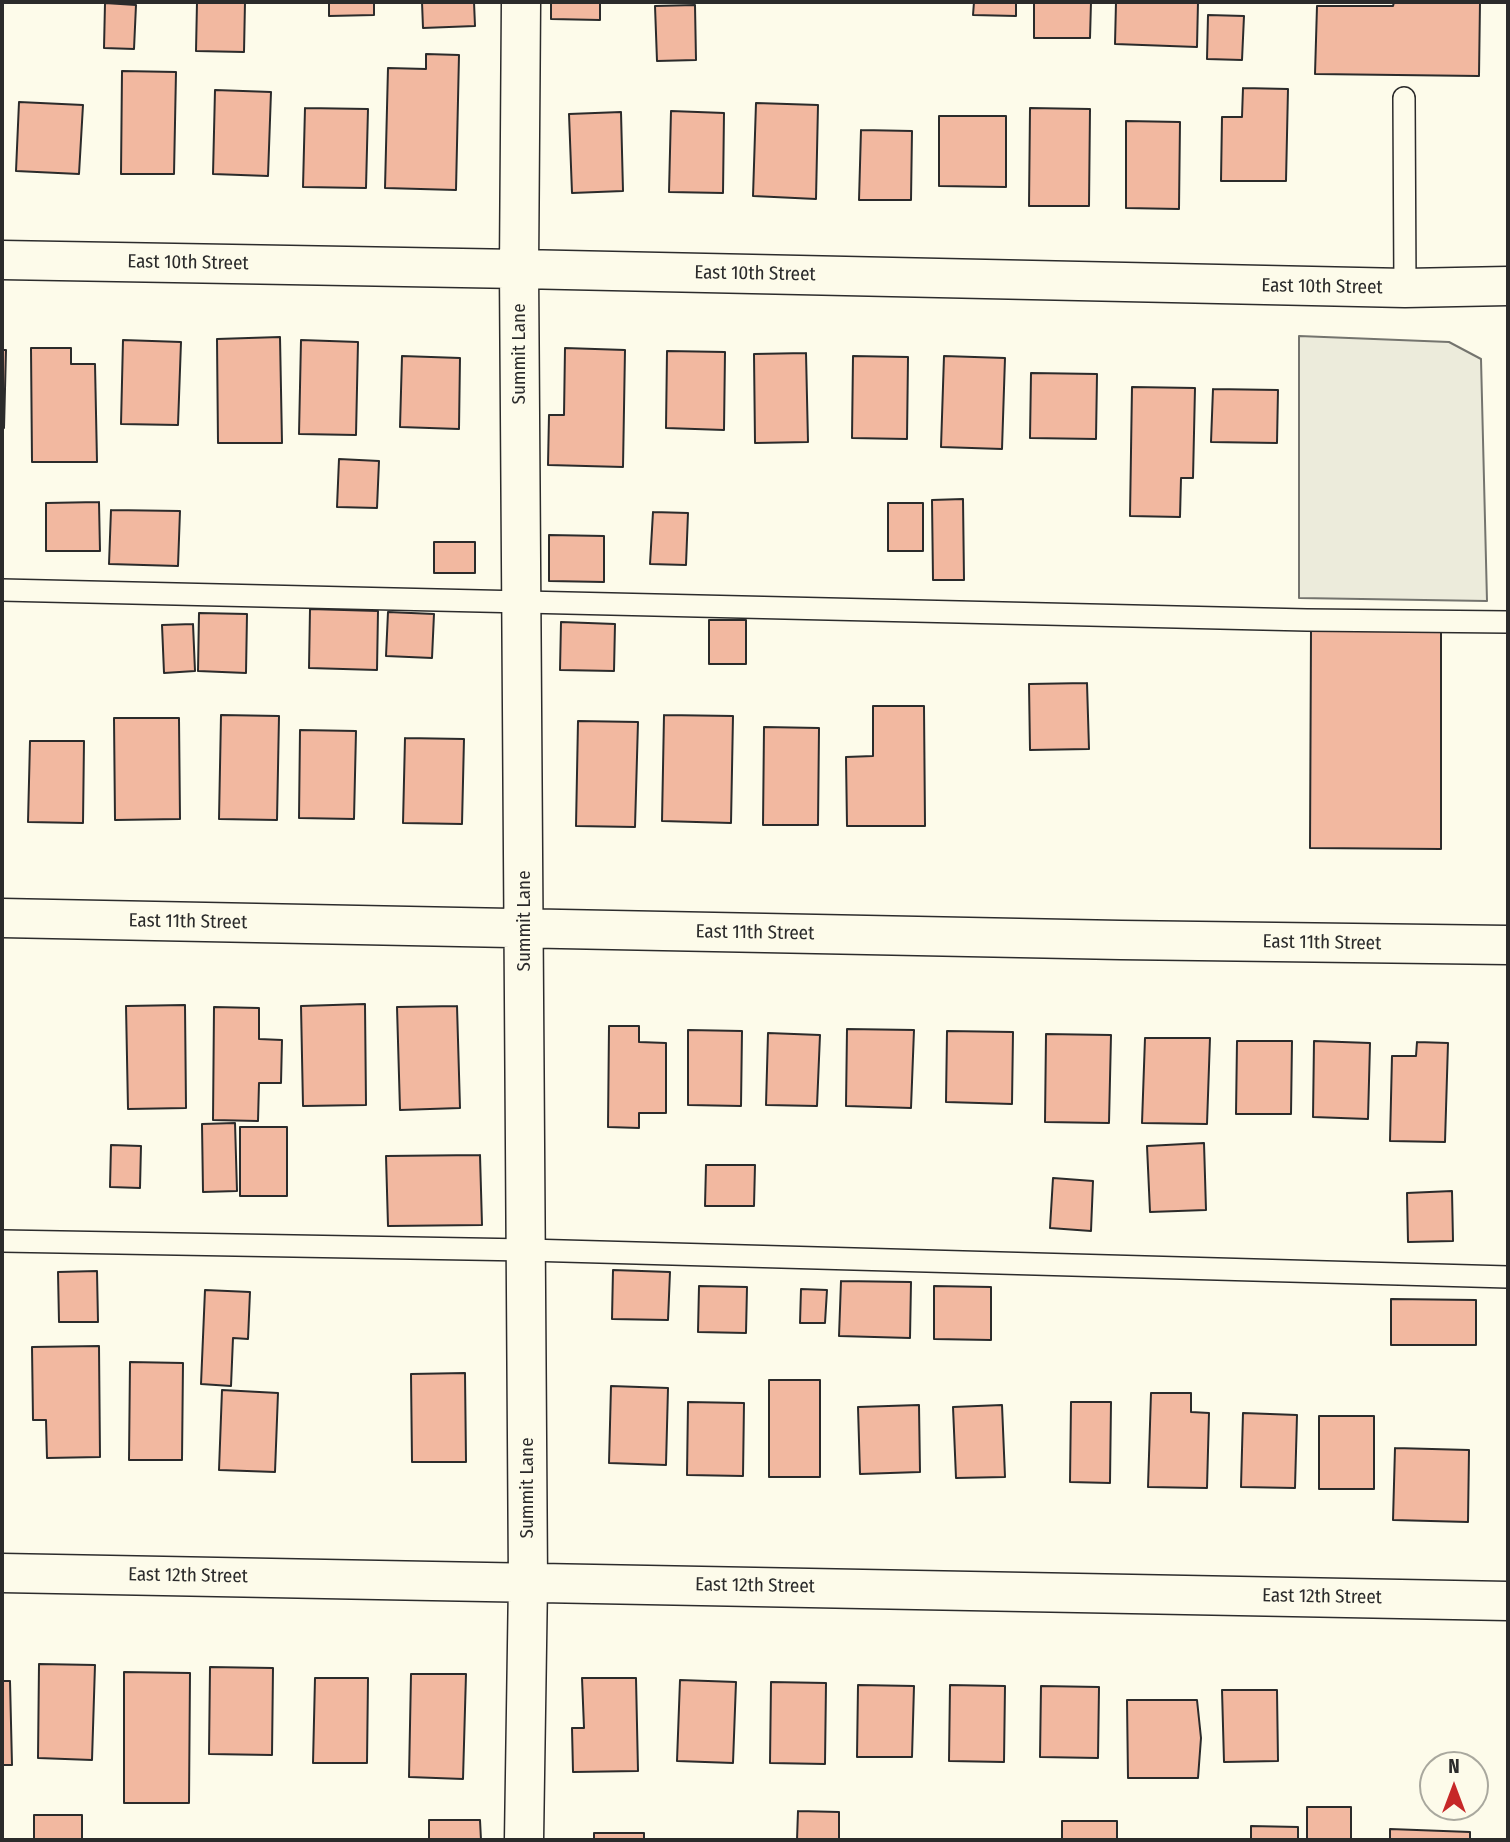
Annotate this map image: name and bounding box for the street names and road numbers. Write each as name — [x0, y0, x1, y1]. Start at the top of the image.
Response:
street label: East 10th Street — [127, 251, 249, 275]
street label: East 10th Street — [694, 262, 816, 286]
street label: East 10th Street — [1261, 275, 1383, 299]
street label: Summit Lane — [509, 303, 531, 405]
street label: Summit Lane — [514, 870, 536, 972]
street label: East 11th Street — [129, 910, 247, 934]
street label: East 11th Street — [696, 921, 814, 945]
street label: East 11th Street — [1263, 931, 1381, 955]
street label: Summit Lane — [517, 1437, 539, 1539]
street label: East 12th Street — [128, 1564, 248, 1588]
street label: East 12th Street — [695, 1574, 815, 1598]
street label: East 12th Street — [1262, 1585, 1382, 1609]

